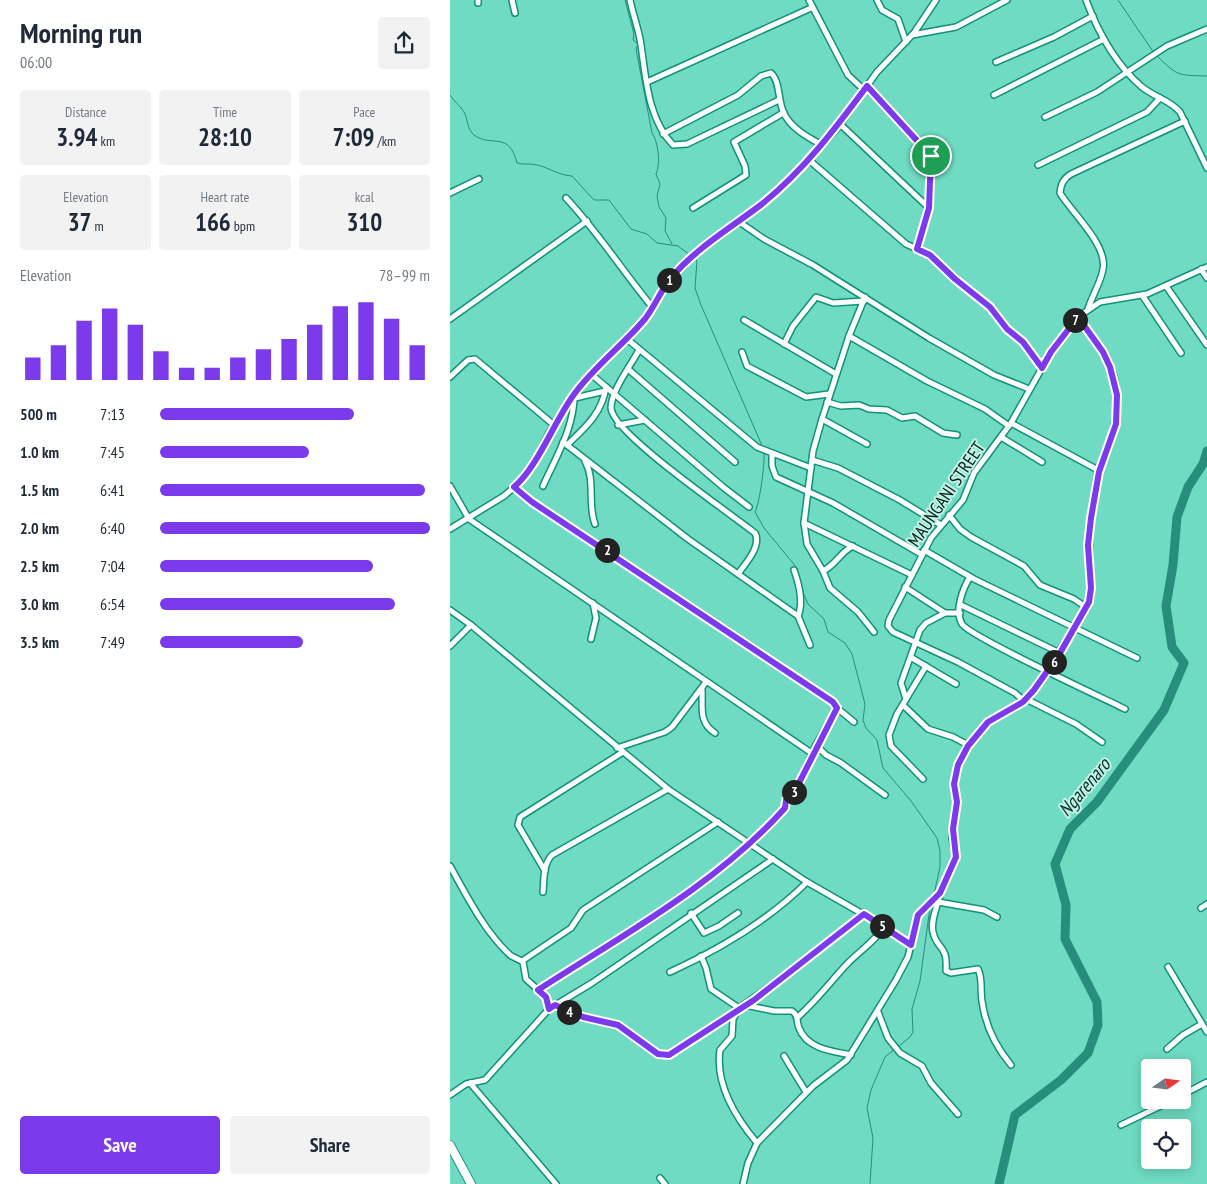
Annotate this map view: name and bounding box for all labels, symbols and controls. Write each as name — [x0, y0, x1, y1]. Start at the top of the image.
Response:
text: Morning run — [20, 14, 142, 51]
button: share — [378, 17, 430, 69]
text: 06:00 — [20, 52, 52, 72]
text: Distance — [65, 103, 106, 121]
text: Time — [213, 103, 237, 121]
text: Pace — [353, 103, 375, 121]
text: 3.94 — [56, 121, 97, 153]
text: 28:10 — [198, 121, 252, 153]
text: 7:09 — [332, 121, 375, 153]
text: km — [97, 132, 115, 150]
text: /km — [375, 132, 396, 150]
pin — [910, 135, 952, 177]
icon: arrive — [917, 142, 945, 170]
text: Elevation — [63, 188, 108, 206]
text: Heart rate — [201, 188, 249, 206]
text: kcal — [355, 188, 374, 206]
text: 37 — [68, 206, 92, 238]
text: 166 — [195, 206, 231, 238]
text: 310 — [346, 206, 382, 238]
text: m — [92, 217, 104, 235]
text: bpm — [231, 217, 255, 235]
text: Elevation — [20, 265, 71, 285]
text: 78–99 m — [379, 265, 430, 285]
pin: 1 — [656, 268, 682, 292]
text: 1 — [666, 271, 673, 289]
pin: 7 — [1062, 308, 1088, 332]
text: 7 — [1072, 311, 1079, 329]
text: 500 m — [20, 404, 57, 424]
text: 7:13 — [100, 404, 125, 424]
street label: MAUNGANI STREET — [902, 437, 990, 551]
text: 1.0 km — [20, 442, 59, 462]
text: 7:45 — [100, 442, 125, 462]
text: 1.5 km — [20, 480, 59, 500]
text: 6:41 — [100, 480, 125, 500]
text: 2.0 km — [20, 518, 59, 538]
text: 6:40 — [100, 518, 125, 538]
pin: 2 — [594, 538, 620, 562]
text: 2 — [604, 541, 611, 559]
text: 2.5 km — [20, 556, 59, 576]
text: 7:04 — [100, 556, 125, 576]
text: 3.0 km — [20, 594, 59, 614]
text: 6:54 — [100, 594, 125, 614]
text: 3.5 km — [20, 632, 59, 652]
text: 7:49 — [100, 632, 125, 652]
pin: 6 — [1042, 650, 1066, 674]
text: 6 — [1051, 653, 1058, 671]
water label: Ngarenaro — [1053, 752, 1116, 821]
pin: 3 — [782, 780, 806, 804]
text: 3 — [791, 783, 798, 801]
pin: 5 — [870, 914, 894, 938]
text: 5 — [879, 917, 886, 935]
pin: 4 — [556, 1000, 582, 1024]
text: 4 — [566, 1003, 573, 1021]
north arrow — [1141, 1059, 1191, 1109]
map controls — [1141, 1059, 1191, 1169]
button: Save — [20, 1116, 220, 1174]
button: Share — [230, 1116, 430, 1174]
button: locate — [1141, 1119, 1191, 1169]

